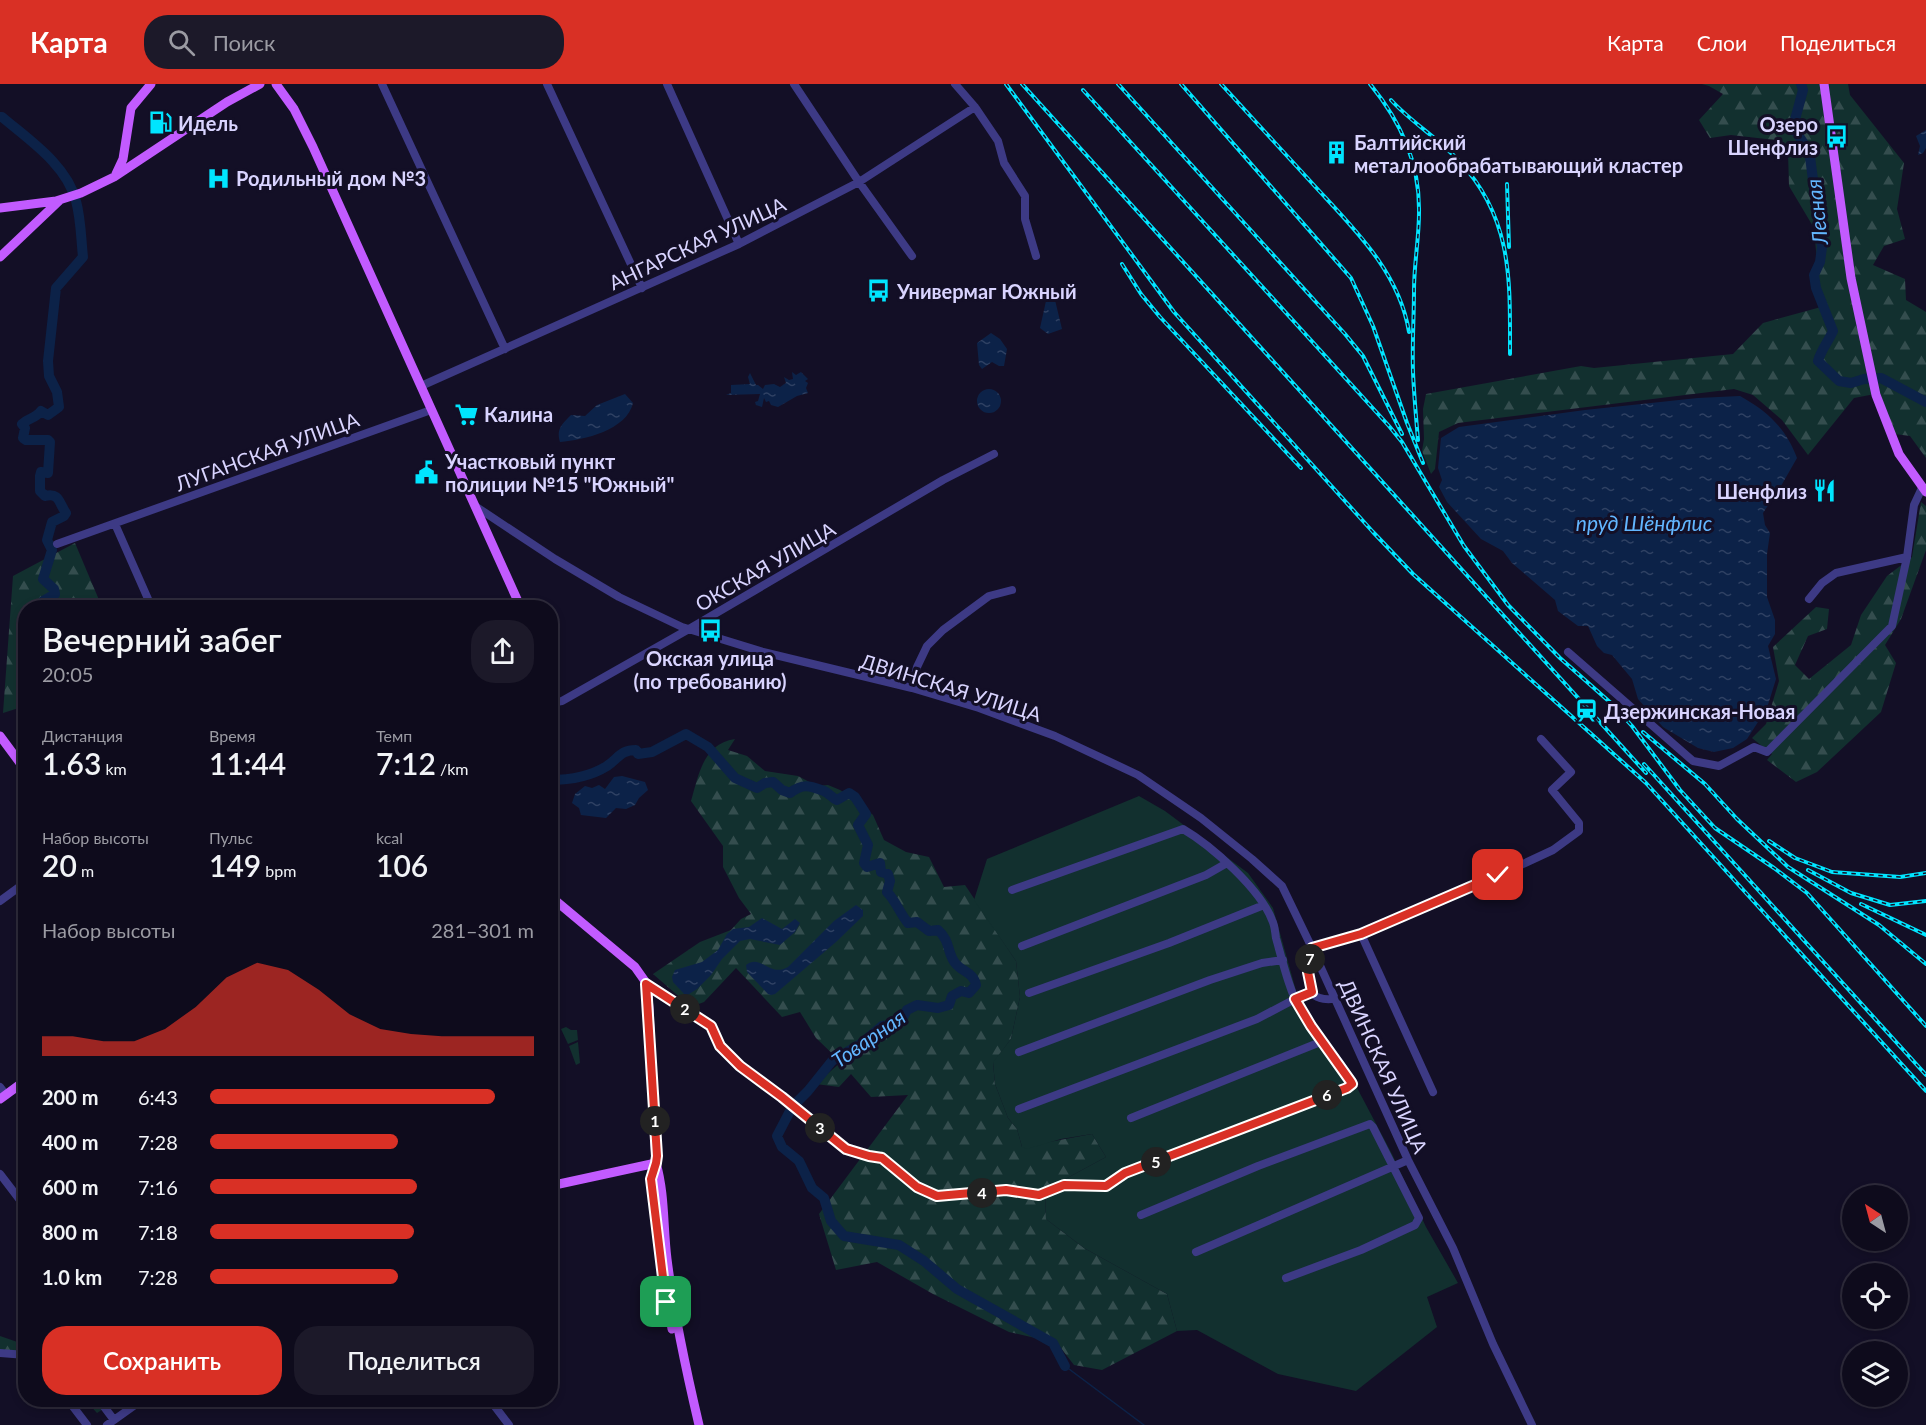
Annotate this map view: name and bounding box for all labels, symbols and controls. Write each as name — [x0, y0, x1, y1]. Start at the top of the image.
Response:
search box — [144, 15, 564, 69]
text: Карта — [30, 25, 108, 59]
icon: search — [165, 26, 198, 59]
text: Поиск — [213, 29, 276, 56]
text: Карта — [1607, 30, 1664, 55]
text: Слои — [1697, 30, 1747, 55]
text: Поделиться — [1780, 30, 1896, 55]
fuel station icon: Идель — [147, 110, 173, 136]
place label: Идель — [178, 111, 238, 135]
place label: Озеро Шенфлиз — [1728, 112, 1818, 159]
bus stop icon: Озеро Шенфлиз — [1823, 123, 1849, 149]
place label: Балтийский металлообрабатывающий кластер — [1354, 130, 1683, 177]
building icon: Балтийский металлообрабатывающий кластер — [1323, 140, 1349, 166]
hospital icon: Родильный дом №3 — [205, 165, 231, 191]
place label: Родильный дом №3 — [236, 166, 426, 190]
water label: Лесная — [1800, 178, 1832, 247]
street label: АНГАРСКАЯ УЛИЦА — [605, 191, 790, 294]
bus stop icon: Универмаг Южный — [866, 278, 892, 304]
place label: Универмаг Южный — [896, 279, 1077, 303]
supermarket icon: Калина — [453, 401, 479, 427]
place label: Калина — [484, 402, 553, 426]
street label: ЛУГАНСКАЯ УЛИЦА — [171, 406, 363, 496]
place label: Участковый пункт полиции №15 "Южный" — [444, 449, 674, 496]
public building icon: Участковый пункт полиции №15 "Южный" — [414, 459, 440, 485]
restaurant icon: Шенфлиз — [1812, 478, 1838, 504]
place label: Шенфлиз — [1717, 479, 1807, 503]
water label: пруд Шёнфлис — [1576, 510, 1713, 535]
street label: ОКСКАЯ УЛИЦА — [691, 516, 840, 616]
bus stop icon: Окская улица (по требованию) — [697, 617, 723, 643]
text: Вечерний забег — [42, 619, 281, 659]
button: share — [471, 620, 534, 683]
place label: Окская улица (по требованию) — [634, 646, 786, 693]
street label: ДВИНСКАЯ УЛИЦА — [858, 648, 1045, 726]
text: 20:05 — [42, 662, 93, 686]
station icon: Дзержинская-Новая — [1573, 698, 1599, 724]
place label: Дзержинская-Новая — [1604, 699, 1795, 723]
text: Дистанция — [42, 726, 123, 745]
text: Время — [209, 726, 256, 745]
text: Темп — [376, 726, 412, 745]
text: 1.63 — [42, 745, 101, 781]
text: 11:44 — [209, 745, 286, 781]
text: 7:12 — [376, 745, 436, 781]
text: km — [101, 759, 127, 778]
text: /km — [436, 759, 468, 778]
text: Набор высоты — [42, 828, 149, 847]
text: Пульс — [209, 828, 253, 847]
text: kcal — [376, 828, 403, 847]
text: 20 — [42, 847, 77, 883]
text: 149 — [209, 847, 261, 883]
text: 106 — [376, 847, 428, 883]
pin — [1472, 849, 1523, 900]
icon: check — [1481, 858, 1514, 891]
text: m — [77, 861, 94, 880]
text: bpm — [261, 861, 296, 880]
text: Набор высоты — [42, 918, 175, 942]
text: 281–301 m — [431, 918, 534, 942]
pin: 7 — [1295, 944, 1325, 974]
text: 7 — [1305, 949, 1315, 968]
street label: ДВИНСКАЯ УЛИЦА — [1335, 975, 1433, 1157]
pin: 2 — [670, 994, 700, 1024]
text: 2 — [680, 999, 690, 1018]
water label: Товарная — [826, 1004, 910, 1072]
pin: 6 — [1312, 1080, 1342, 1110]
text: 200 m — [42, 1085, 98, 1109]
text: 6:43 — [138, 1085, 178, 1109]
text: 6 — [1322, 1085, 1332, 1104]
pin: 1 — [640, 1106, 670, 1136]
text: 1 — [650, 1111, 660, 1130]
pin: 3 — [805, 1113, 835, 1143]
text: 3 — [815, 1118, 825, 1137]
text: 400 m — [42, 1130, 98, 1154]
text: 7:28 — [138, 1130, 178, 1154]
pin: 5 — [1141, 1147, 1171, 1177]
text: 5 — [1151, 1152, 1161, 1171]
text: 600 m — [42, 1175, 98, 1199]
text: 7:16 — [138, 1175, 178, 1199]
pin: 4 — [967, 1178, 997, 1208]
text: 4 — [977, 1183, 987, 1202]
north arrow — [1842, 1185, 1908, 1251]
map controls — [1842, 1185, 1908, 1407]
text: 800 m — [42, 1220, 98, 1244]
text: 7:18 — [138, 1220, 178, 1244]
button: locate — [1842, 1263, 1908, 1329]
text: 1.0 km — [42, 1265, 102, 1289]
text: 7:28 — [138, 1265, 178, 1289]
pin — [640, 1276, 691, 1327]
icon: arrive — [649, 1285, 682, 1318]
button: Сохранить — [42, 1326, 282, 1395]
button: Поделиться — [294, 1326, 534, 1395]
button: layers — [1842, 1341, 1908, 1407]

